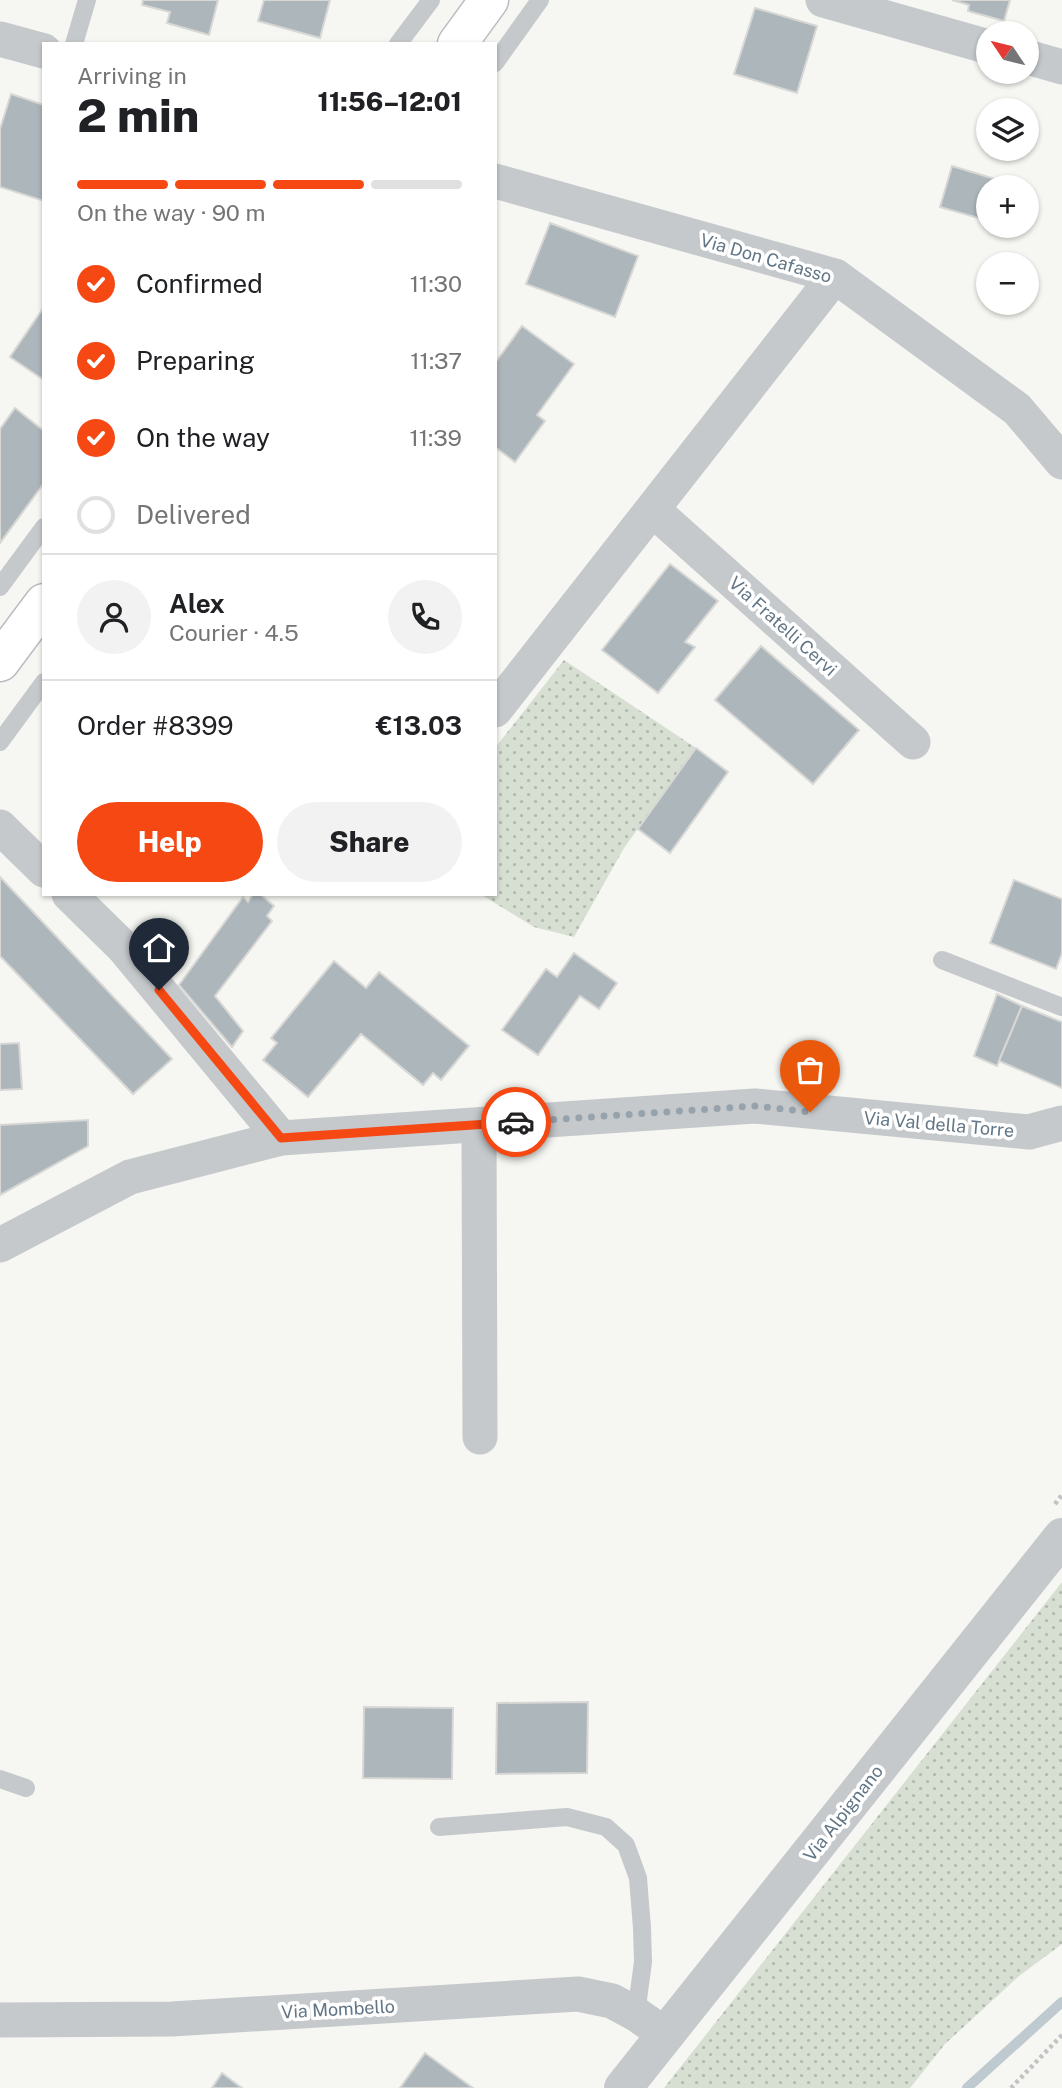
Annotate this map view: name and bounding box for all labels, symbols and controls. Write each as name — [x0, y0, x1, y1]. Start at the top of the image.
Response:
north arrow — [976, 21, 1040, 84]
map controls — [976, 21, 1039, 315]
text: Arriving in — [77, 62, 187, 89]
text: 11:56–12:01 — [318, 86, 462, 117]
text: 2 min — [77, 88, 199, 142]
button: layers — [976, 98, 1039, 161]
button: + — [976, 175, 1039, 238]
text: On the way · 90 m — [77, 199, 265, 226]
street label: Via Don Cafasso — [698, 229, 834, 287]
button: − — [976, 252, 1039, 315]
icon: check — [77, 265, 115, 303]
text: Confirmed — [136, 268, 263, 299]
text: 11:30 — [410, 270, 462, 297]
icon: check — [77, 342, 115, 380]
text: Preparing — [136, 345, 255, 376]
text: 11:37 — [410, 347, 462, 374]
icon: check — [77, 419, 115, 457]
text: On the way — [136, 422, 270, 453]
text: 11:39 — [409, 424, 462, 451]
text: Delivered — [136, 499, 251, 530]
street label: Via Fratelli Cervi — [725, 572, 841, 680]
button: person — [77, 580, 151, 654]
button: phone — [388, 580, 462, 654]
text: Alex — [169, 588, 225, 619]
text: Courier · 4.5 — [169, 619, 299, 646]
text: Order #8399 — [77, 710, 233, 741]
text: €13.03 — [376, 710, 462, 741]
button: Help — [77, 802, 263, 882]
button: Share — [277, 802, 462, 882]
pin — [129, 918, 189, 990]
icon: home — [140, 929, 178, 967]
pin — [780, 1040, 840, 1112]
icon: bag — [791, 1051, 829, 1089]
courier — [481, 1087, 551, 1157]
icon: car — [497, 1103, 535, 1141]
street label: Via Val della Torre — [863, 1107, 1015, 1141]
street label: Via Alpignano — [799, 1761, 887, 1865]
street label: Via Mombello — [281, 1996, 395, 2022]

